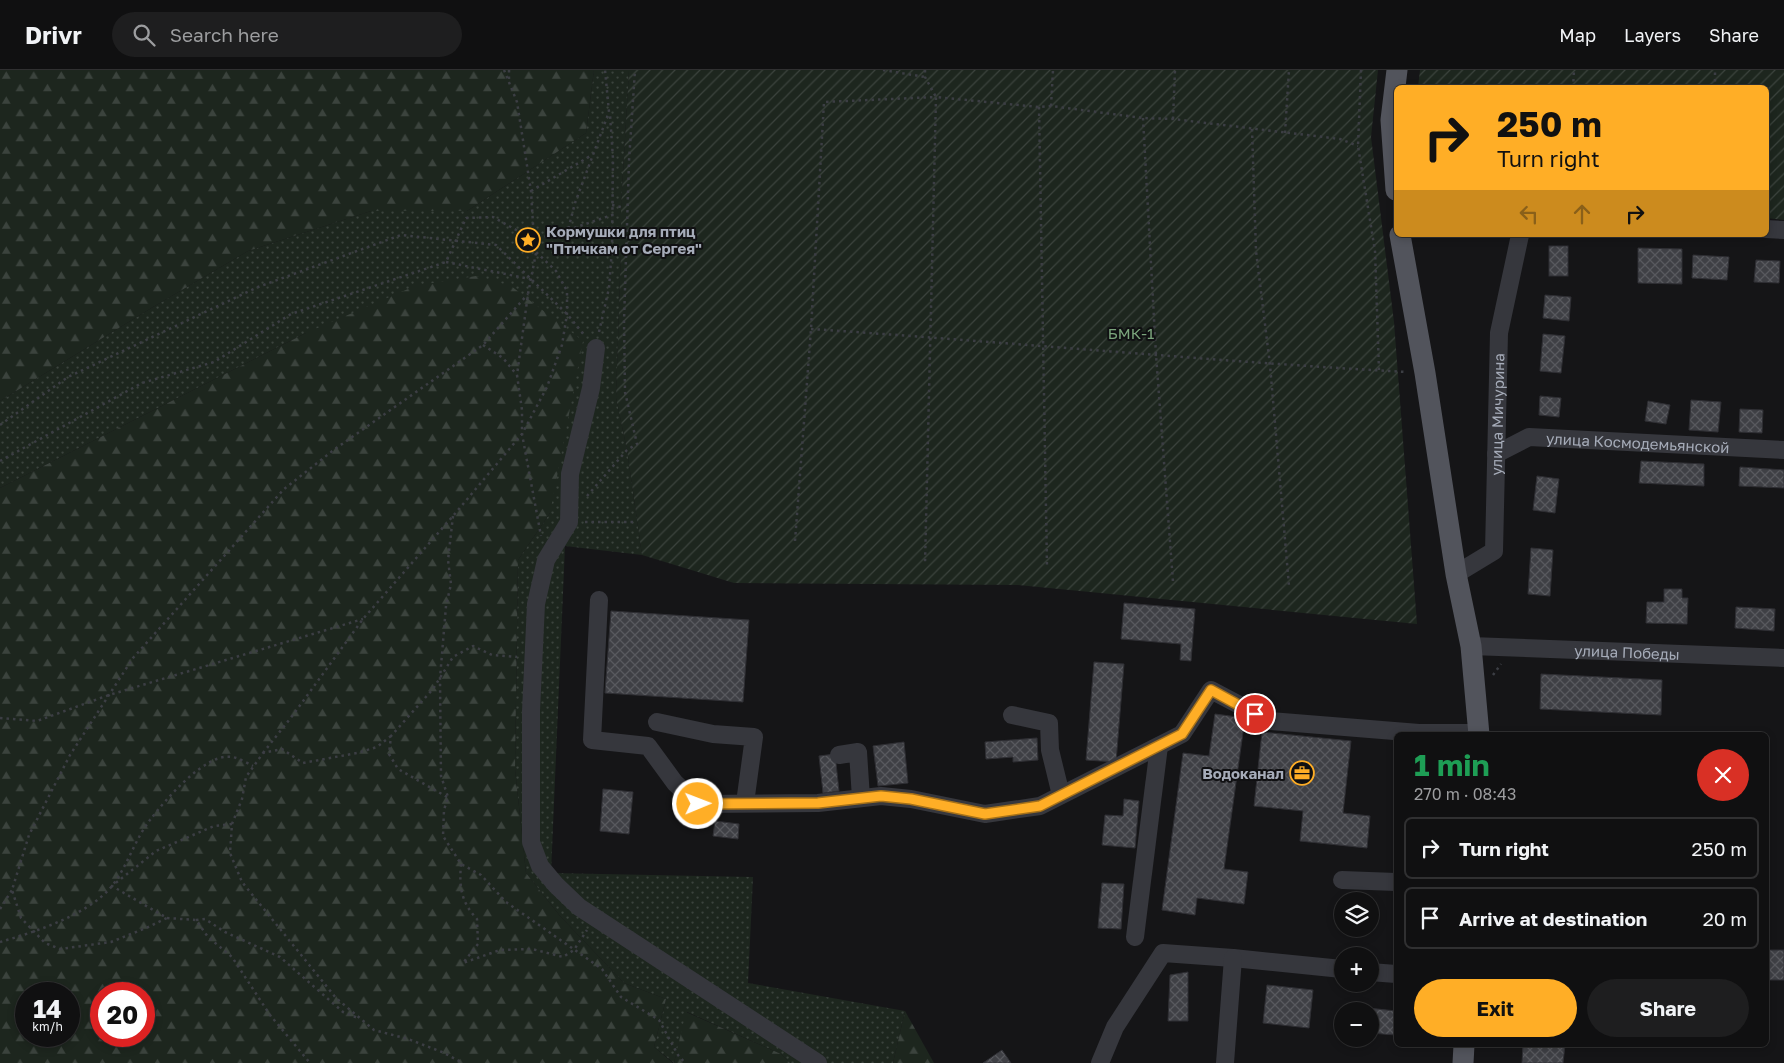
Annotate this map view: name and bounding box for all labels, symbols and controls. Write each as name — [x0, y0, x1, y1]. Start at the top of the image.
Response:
search box — [112, 12, 462, 57]
text: Drivr — [25, 20, 82, 49]
icon: search — [130, 21, 158, 49]
text: Search here — [170, 23, 279, 46]
text: Map — [1559, 24, 1596, 46]
text: Layers — [1624, 24, 1681, 46]
text: Share — [1709, 24, 1759, 46]
text: 250 m — [1497, 103, 1602, 145]
icon: right — [1414, 105, 1479, 170]
text: Turn right — [1497, 145, 1600, 172]
icon: left — [1515, 200, 1543, 228]
icon: ahead — [1568, 200, 1596, 228]
icon: right — [1621, 200, 1649, 228]
place label: Кормушки для птиц "Птичкам от Сергея" — [546, 222, 702, 257]
place icon: Кормушки для птиц "Птичкам от Сергея" — [515, 227, 541, 253]
park label: БМК-1 — [1108, 324, 1154, 342]
street label: улица Мичурина — [1487, 353, 1508, 476]
street label: улица Космодемьянской — [1546, 429, 1730, 456]
street label: улица Победы — [1574, 641, 1680, 663]
pin — [1234, 693, 1276, 735]
icon: arrive — [1241, 700, 1269, 728]
text: 1 min — [1414, 747, 1490, 783]
button: close — [1697, 749, 1749, 801]
office icon: Водоканал — [1289, 760, 1315, 786]
place label: Водоканал — [1202, 764, 1284, 782]
position arrow — [671, 777, 723, 829]
text: 270 m · 08:43 — [1414, 784, 1516, 804]
icon: right — [1416, 834, 1444, 862]
text: Turn right — [1459, 837, 1549, 860]
text: 250 m — [1692, 837, 1747, 860]
map controls — [1334, 892, 1379, 1047]
button: layers — [1334, 892, 1379, 937]
icon: arrive — [1416, 904, 1444, 932]
text: Arrive at destination — [1459, 907, 1647, 930]
text: 20 m — [1703, 907, 1747, 930]
button: + — [1334, 947, 1379, 992]
button: Exit — [1414, 979, 1577, 1037]
button: Share — [1587, 979, 1749, 1037]
speed limit sign: 20 — [90, 982, 155, 1047]
text: 14 — [33, 993, 62, 1024]
button: − — [1334, 1002, 1379, 1047]
text: km/h — [32, 1019, 63, 1034]

